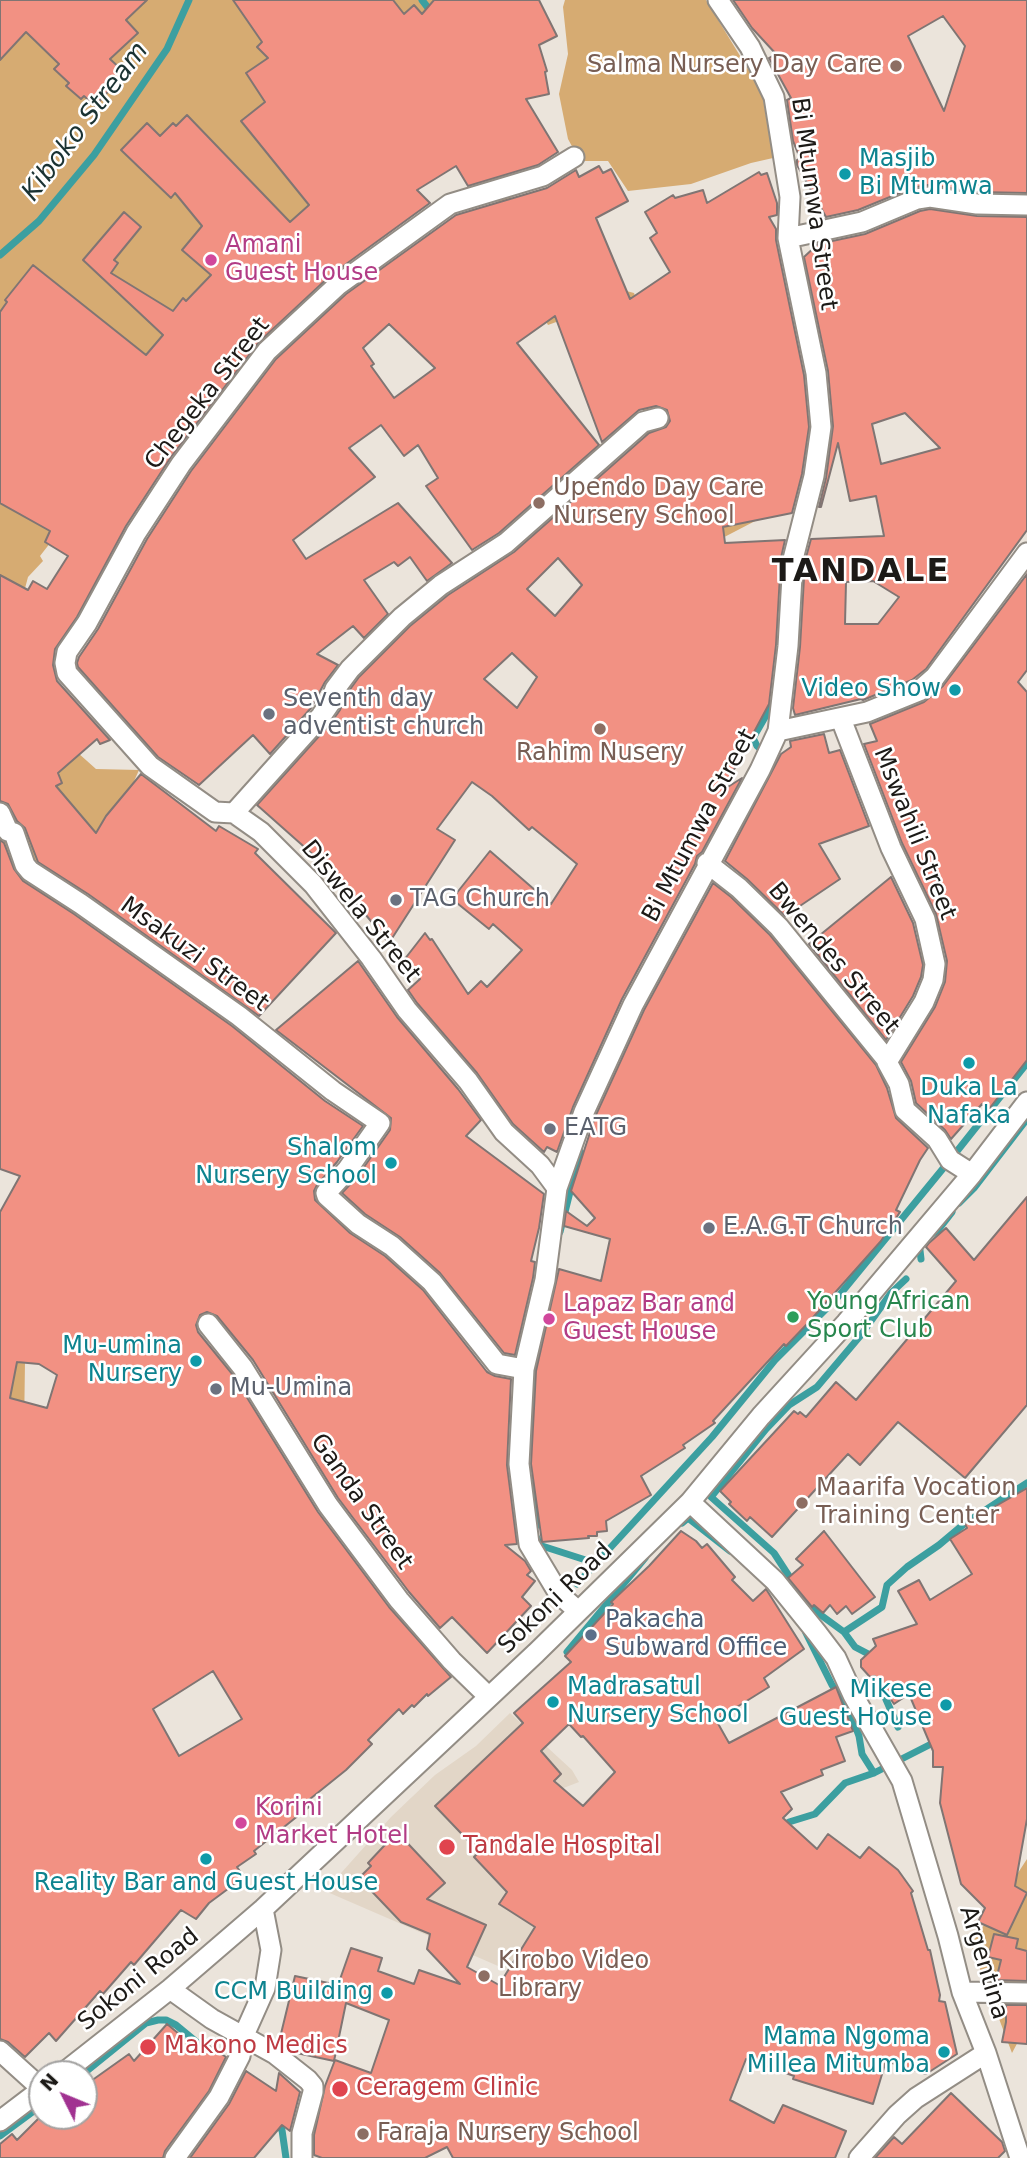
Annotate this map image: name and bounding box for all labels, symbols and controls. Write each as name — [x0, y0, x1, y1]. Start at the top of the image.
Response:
water label: Kiboko Stream — [16, 37, 156, 207]
place label: Salma Nursery Day Care — [587, 52, 882, 80]
marker: Salma Nursery Day Care — [888, 58, 904, 74]
street label: Bi Mtumwa Street — [784, 96, 842, 312]
place label: Masjib Bi Mtumwa — [859, 146, 993, 202]
marker: Masjib Bi Mtumwa — [837, 166, 853, 182]
place label: Amani Guest House — [225, 232, 378, 288]
marker: Amani Guest House — [203, 252, 219, 268]
street label: Chegeka Street — [140, 312, 276, 476]
place label: Upendo Day Care Nursery School — [553, 475, 764, 531]
marker: Upendo Day Care Nursery School — [531, 495, 547, 511]
district label: TANDALE — [773, 554, 949, 592]
place label: Video Show — [801, 676, 941, 704]
marker: Video Show — [947, 682, 963, 698]
place label: Seventh day adventist church — [283, 686, 484, 742]
marker: Seventh day adventist church — [261, 706, 277, 722]
marker: Rahim Nusery — [592, 721, 608, 737]
street label: Bi Mtumwa Street — [637, 725, 763, 927]
place label: Rahim Nusery — [516, 740, 684, 768]
street label: Mswahili Street — [866, 744, 962, 924]
street label: Diswela Street — [294, 835, 426, 989]
street label: Bwendes Street — [761, 877, 905, 1041]
place label: TAG Church — [410, 886, 550, 914]
street label: Msakuzi Street — [114, 892, 274, 1018]
marker: TAG Church — [388, 892, 404, 908]
marker: Duka La Nafaka — [961, 1055, 977, 1071]
place label: Duka La Nafaka — [920, 1075, 1018, 1131]
place label: EATG — [564, 1115, 627, 1143]
marker: EATG — [542, 1121, 558, 1137]
place label: Shalom Nursery School — [195, 1135, 377, 1191]
marker: Shalom Nursery School — [383, 1155, 399, 1171]
place label: E.A.G.T Church — [723, 1214, 903, 1242]
marker: E.A.G.T Church — [701, 1220, 717, 1236]
place label: Young African Sport Club — [807, 1289, 970, 1345]
place label: Lapaz Bar and Guest House — [563, 1291, 735, 1347]
marker: Young African Sport Club — [785, 1309, 801, 1325]
marker: Lapaz Bar and Guest House — [541, 1311, 557, 1327]
place label: Mu-umina Nursery — [62, 1333, 182, 1389]
marker: Mu-umina Nursery — [188, 1353, 204, 1369]
place label: Mu-Umina — [230, 1375, 352, 1403]
marker: Mu-Umina — [208, 1381, 224, 1397]
street label: Ganda Street — [304, 1429, 418, 1575]
place label: Maarifa Vocation Training Center — [816, 1475, 1017, 1531]
marker: Maarifa Vocation Training Center — [794, 1495, 810, 1511]
street label: Sokoni Road — [493, 1537, 619, 1661]
place label: Pakacha Subward Office — [605, 1607, 787, 1663]
marker: Pakacha Subward Office — [583, 1627, 599, 1643]
place label: Madrasatul Nursery School — [567, 1674, 749, 1730]
place label: Mikese Guest House — [779, 1677, 932, 1733]
marker: Madrasatul Nursery School — [545, 1694, 561, 1710]
marker: Mikese Guest House — [938, 1697, 954, 1713]
place label: Korini Market Hotel — [255, 1795, 409, 1851]
marker: Korini Market Hotel — [233, 1815, 249, 1831]
place label: Tandale Hospital — [463, 1833, 661, 1861]
marker: Tandale Hospital — [437, 1837, 457, 1857]
marker: Reality Bar and Guest House — [198, 1851, 214, 1867]
place label: Reality Bar and Guest House — [34, 1870, 378, 1898]
street label: Argentina — [952, 1903, 1014, 2023]
street label: Sokoni Road — [73, 1922, 205, 2038]
place label: Kirobo Video Library — [498, 1948, 649, 2004]
marker: Kirobo Video Library — [476, 1968, 492, 1984]
place label: CCM Building — [214, 1979, 373, 2007]
marker: CCM Building — [379, 1985, 395, 2001]
place label: Mama Ngoma Millea Mitumba — [747, 2024, 930, 2080]
place label: Makono Medics — [164, 2033, 348, 2061]
marker: Makono Medics — [138, 2037, 158, 2057]
marker: Mama Ngoma Millea Mitumba — [936, 2044, 952, 2060]
north arrow — [28, 2060, 98, 2130]
text: N — [36, 2069, 63, 2095]
place label: Ceragem Clinic — [356, 2075, 538, 2103]
marker: Ceragem Clinic — [330, 2079, 350, 2099]
place label: Faraja Nursery School — [377, 2120, 639, 2148]
marker: Faraja Nursery School — [355, 2126, 371, 2142]

